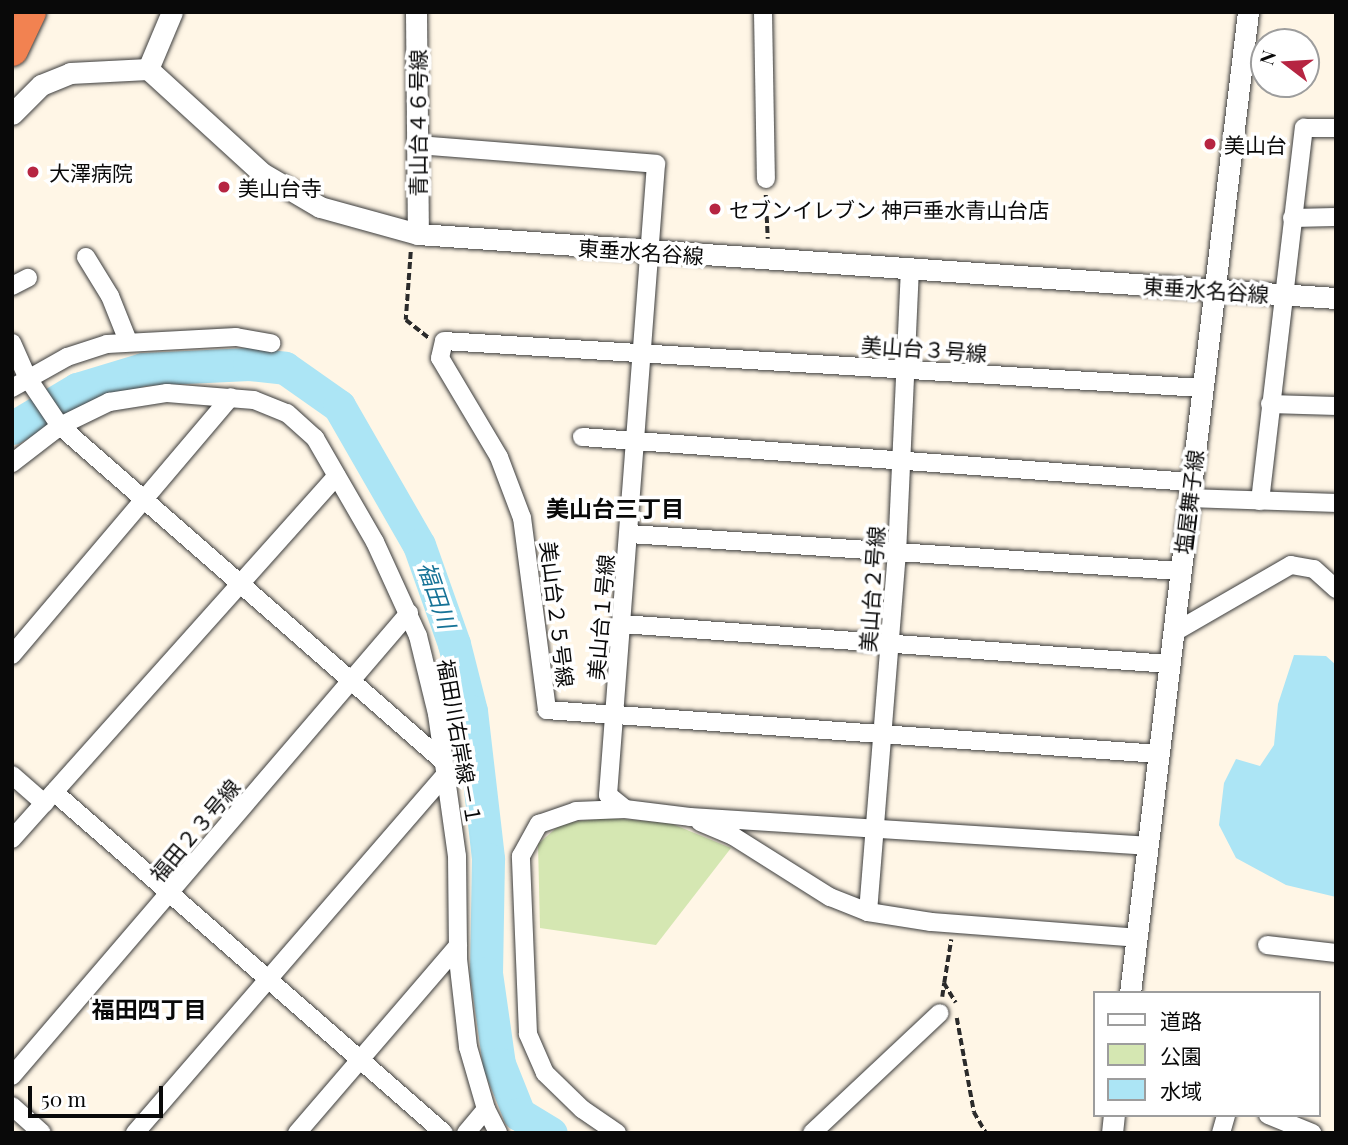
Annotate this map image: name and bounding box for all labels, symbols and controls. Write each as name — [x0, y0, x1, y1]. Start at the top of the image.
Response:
north arrow — [1250, 28, 1320, 98]
text: N — [1252, 47, 1281, 68]
street label: 青山台４６号線 — [404, 50, 430, 196]
place label: 美山台 — [1224, 131, 1287, 157]
marker: 美山台 — [1202, 136, 1218, 152]
place label: 大澤病院 — [49, 159, 133, 185]
marker: 大澤病院 — [23, 162, 43, 182]
place label: 美山台寺 — [238, 174, 322, 200]
marker: 美山台寺 — [216, 179, 232, 195]
place label: セブンイレブン 神戸垂水青山台店 — [729, 196, 1049, 222]
marker: セブンイレブン 神戸垂水青山台店 — [707, 201, 723, 217]
street label: 東垂水名谷線 — [577, 234, 705, 268]
street label: 東垂水名谷線 — [1142, 272, 1270, 306]
street label: 美山台３号線 — [860, 331, 988, 365]
street label: 塩屋舞子線 — [1169, 448, 1207, 556]
district label: 美山台三丁目 — [546, 494, 684, 522]
street label: 美山台２号線 — [854, 525, 888, 653]
street label: 美山台２５号線 — [537, 540, 579, 688]
street label: 美山台１号線 — [582, 553, 618, 681]
water label: 福田川 — [413, 558, 461, 632]
street label: 福田川右岸線－１ — [434, 657, 488, 827]
street label: 福田２３号線 — [144, 774, 244, 886]
legend — [1092, 991, 1320, 1117]
district label: 福田四丁目 — [92, 995, 206, 1023]
text: 道路 — [1160, 1006, 1202, 1034]
text: 公園 — [1160, 1041, 1202, 1069]
scale bar — [32, 1072, 166, 1116]
text: 水域 — [1160, 1076, 1202, 1104]
text: 50 m — [41, 1084, 86, 1112]

